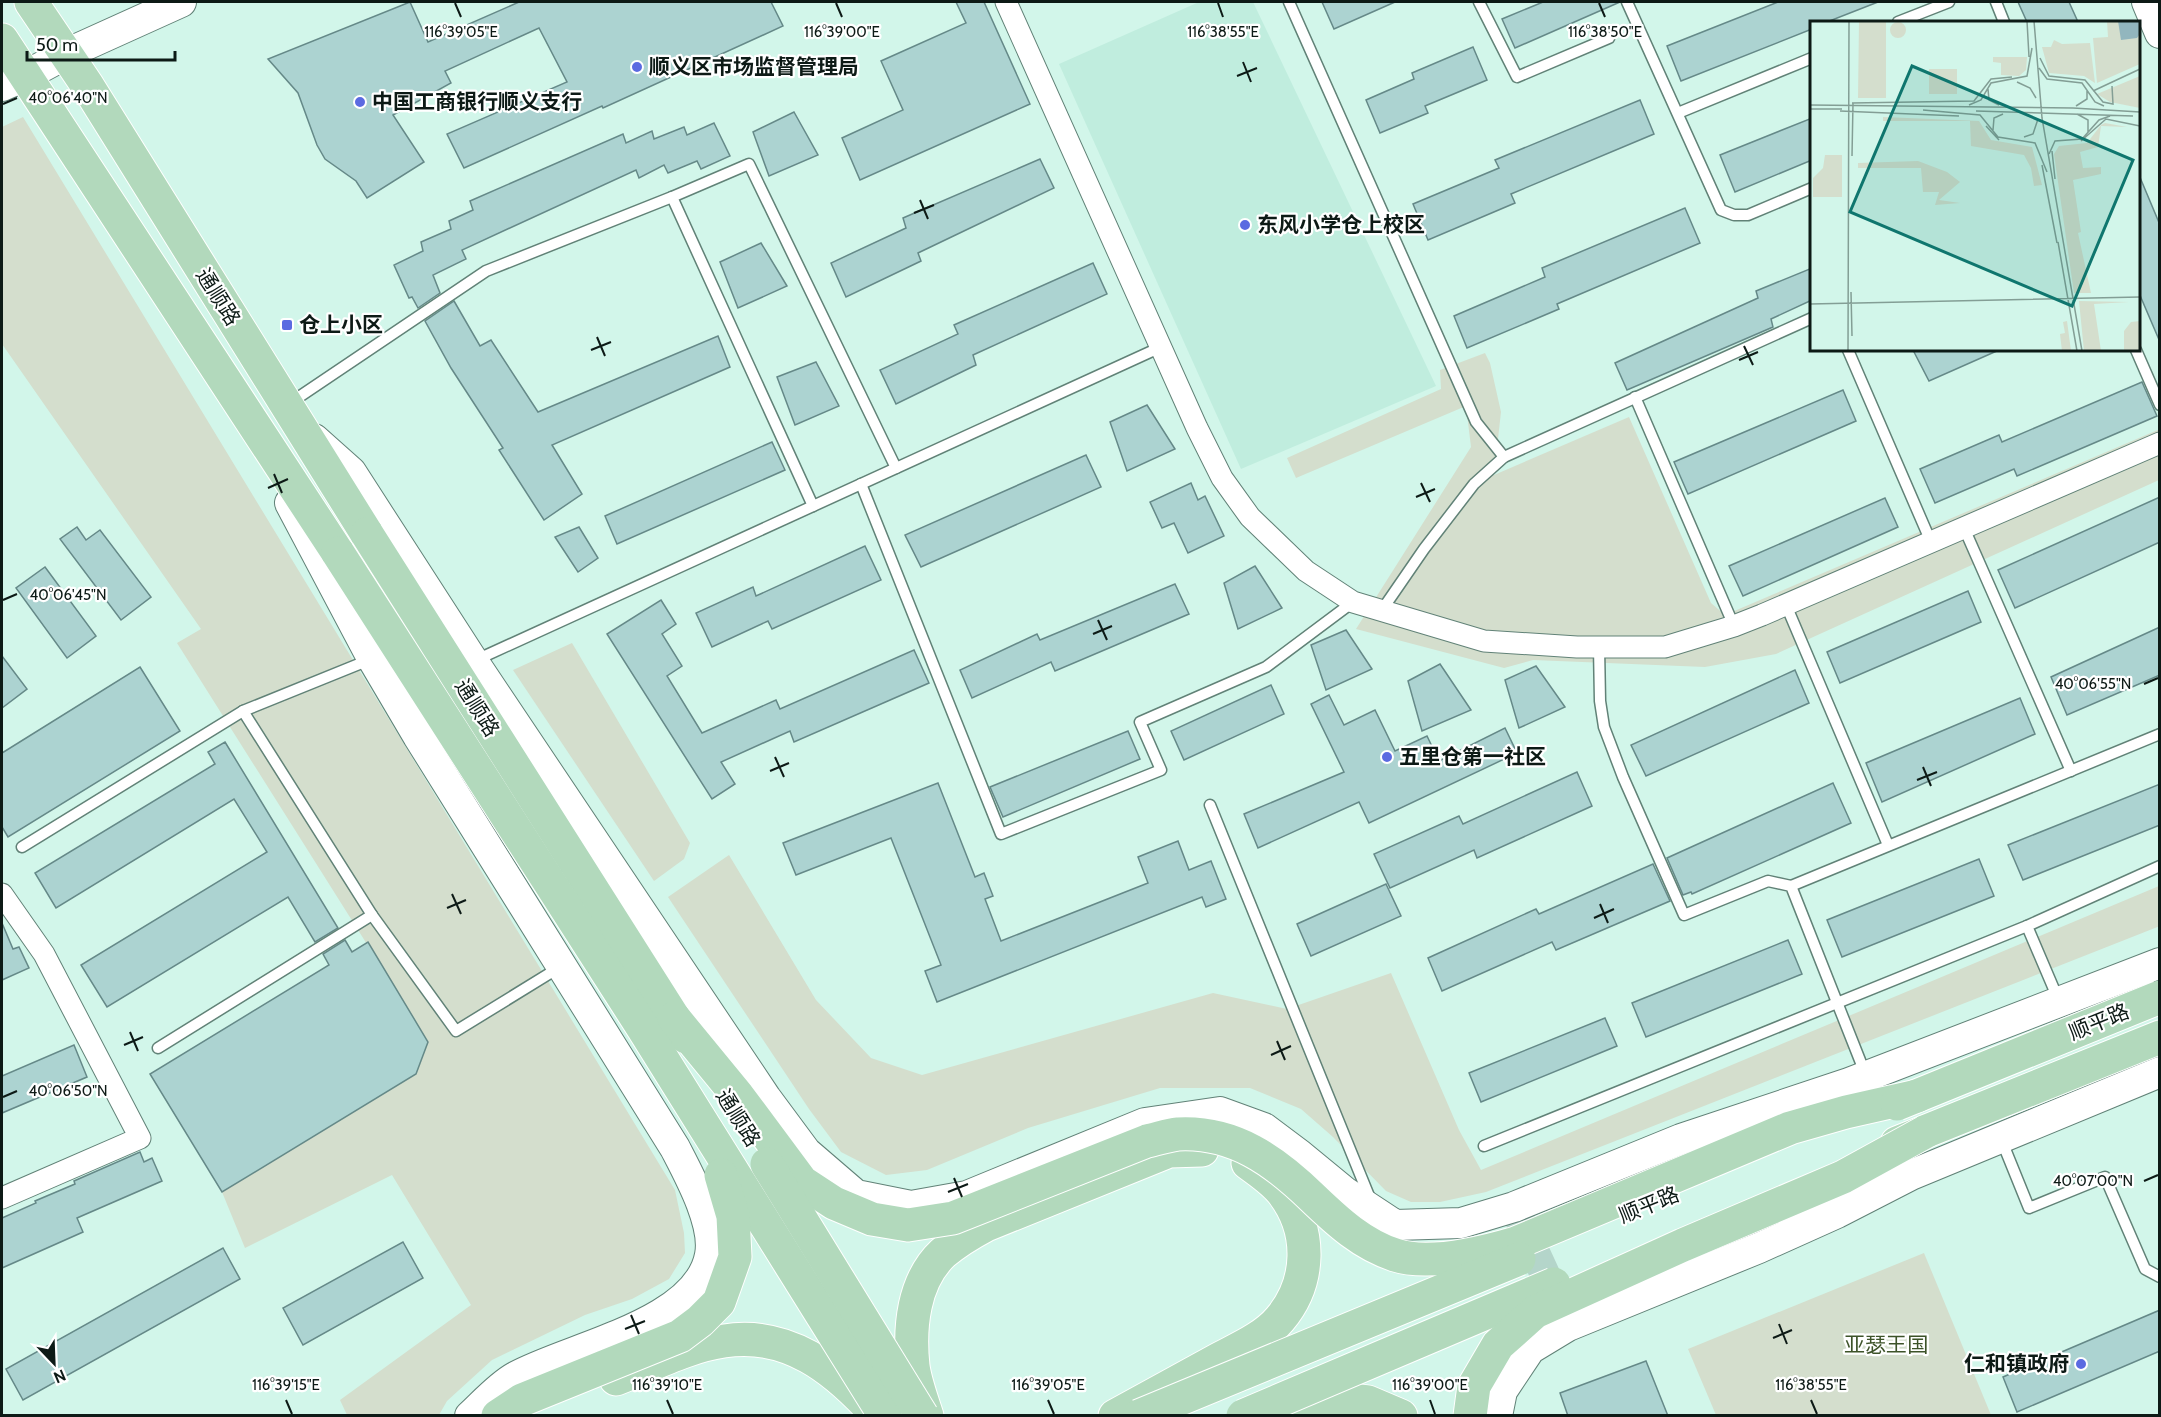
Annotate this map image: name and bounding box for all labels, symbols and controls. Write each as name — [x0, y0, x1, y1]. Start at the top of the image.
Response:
inset map — [1810, 21, 2140, 351]
text: 116°39'05"E — [424, 23, 498, 41]
text: 116°39'00"E — [804, 23, 880, 41]
text: 116°38'55"E — [1187, 23, 1259, 41]
text: 116°38'50"E — [1568, 23, 1642, 41]
scale bar — [27, 24, 176, 62]
text: 50 m — [36, 34, 78, 56]
place label: 顺义区市场监督管理局 — [649, 54, 859, 79]
marker: 顺义区市场监督管理局 — [630, 60, 644, 74]
text: 40°06'40"N — [28, 89, 108, 107]
place label: 中国工商银行顺义支行 — [372, 89, 582, 114]
marker: 中国工商银行顺义支行 — [353, 95, 367, 109]
place label: 东风小学仓上校区 — [1257, 212, 1425, 237]
marker: 东风小学仓上校区 — [1238, 218, 1252, 232]
street label: 通顺路 — [191, 263, 246, 330]
place label: 仓上小区 — [299, 312, 383, 337]
marker: 仓上小区 — [280, 318, 294, 332]
text: 40°06'45"N — [30, 586, 106, 604]
street label: 通顺路 — [450, 674, 505, 741]
text: 40°06'55"N — [2055, 675, 2131, 693]
place label: 五里仓第一社区 — [1399, 744, 1546, 769]
marker: 五里仓第一社区 — [1380, 750, 1394, 764]
street label: 顺平路 — [2065, 998, 2133, 1045]
text: 40°06'50"N — [28, 1082, 108, 1100]
street label: 通顺路 — [711, 1084, 766, 1151]
text: 40°07'00"N — [2053, 1172, 2133, 1190]
street label: 顺平路 — [1615, 1181, 1683, 1228]
park label: 亚瑟王国 — [1844, 1332, 1928, 1357]
north arrow — [24, 1333, 84, 1393]
place label: 仁和镇政府 — [1964, 1351, 2069, 1376]
marker: 仁和镇政府 — [2074, 1357, 2088, 1371]
text: N — [51, 1365, 69, 1387]
text: 116°39'15"E — [252, 1376, 320, 1394]
text: 116°39'10"E — [632, 1376, 702, 1394]
text: 116°39'05"E — [1011, 1376, 1085, 1394]
text: 116°39'00"E — [1392, 1376, 1468, 1394]
text: 116°38'55"E — [1775, 1376, 1847, 1394]

